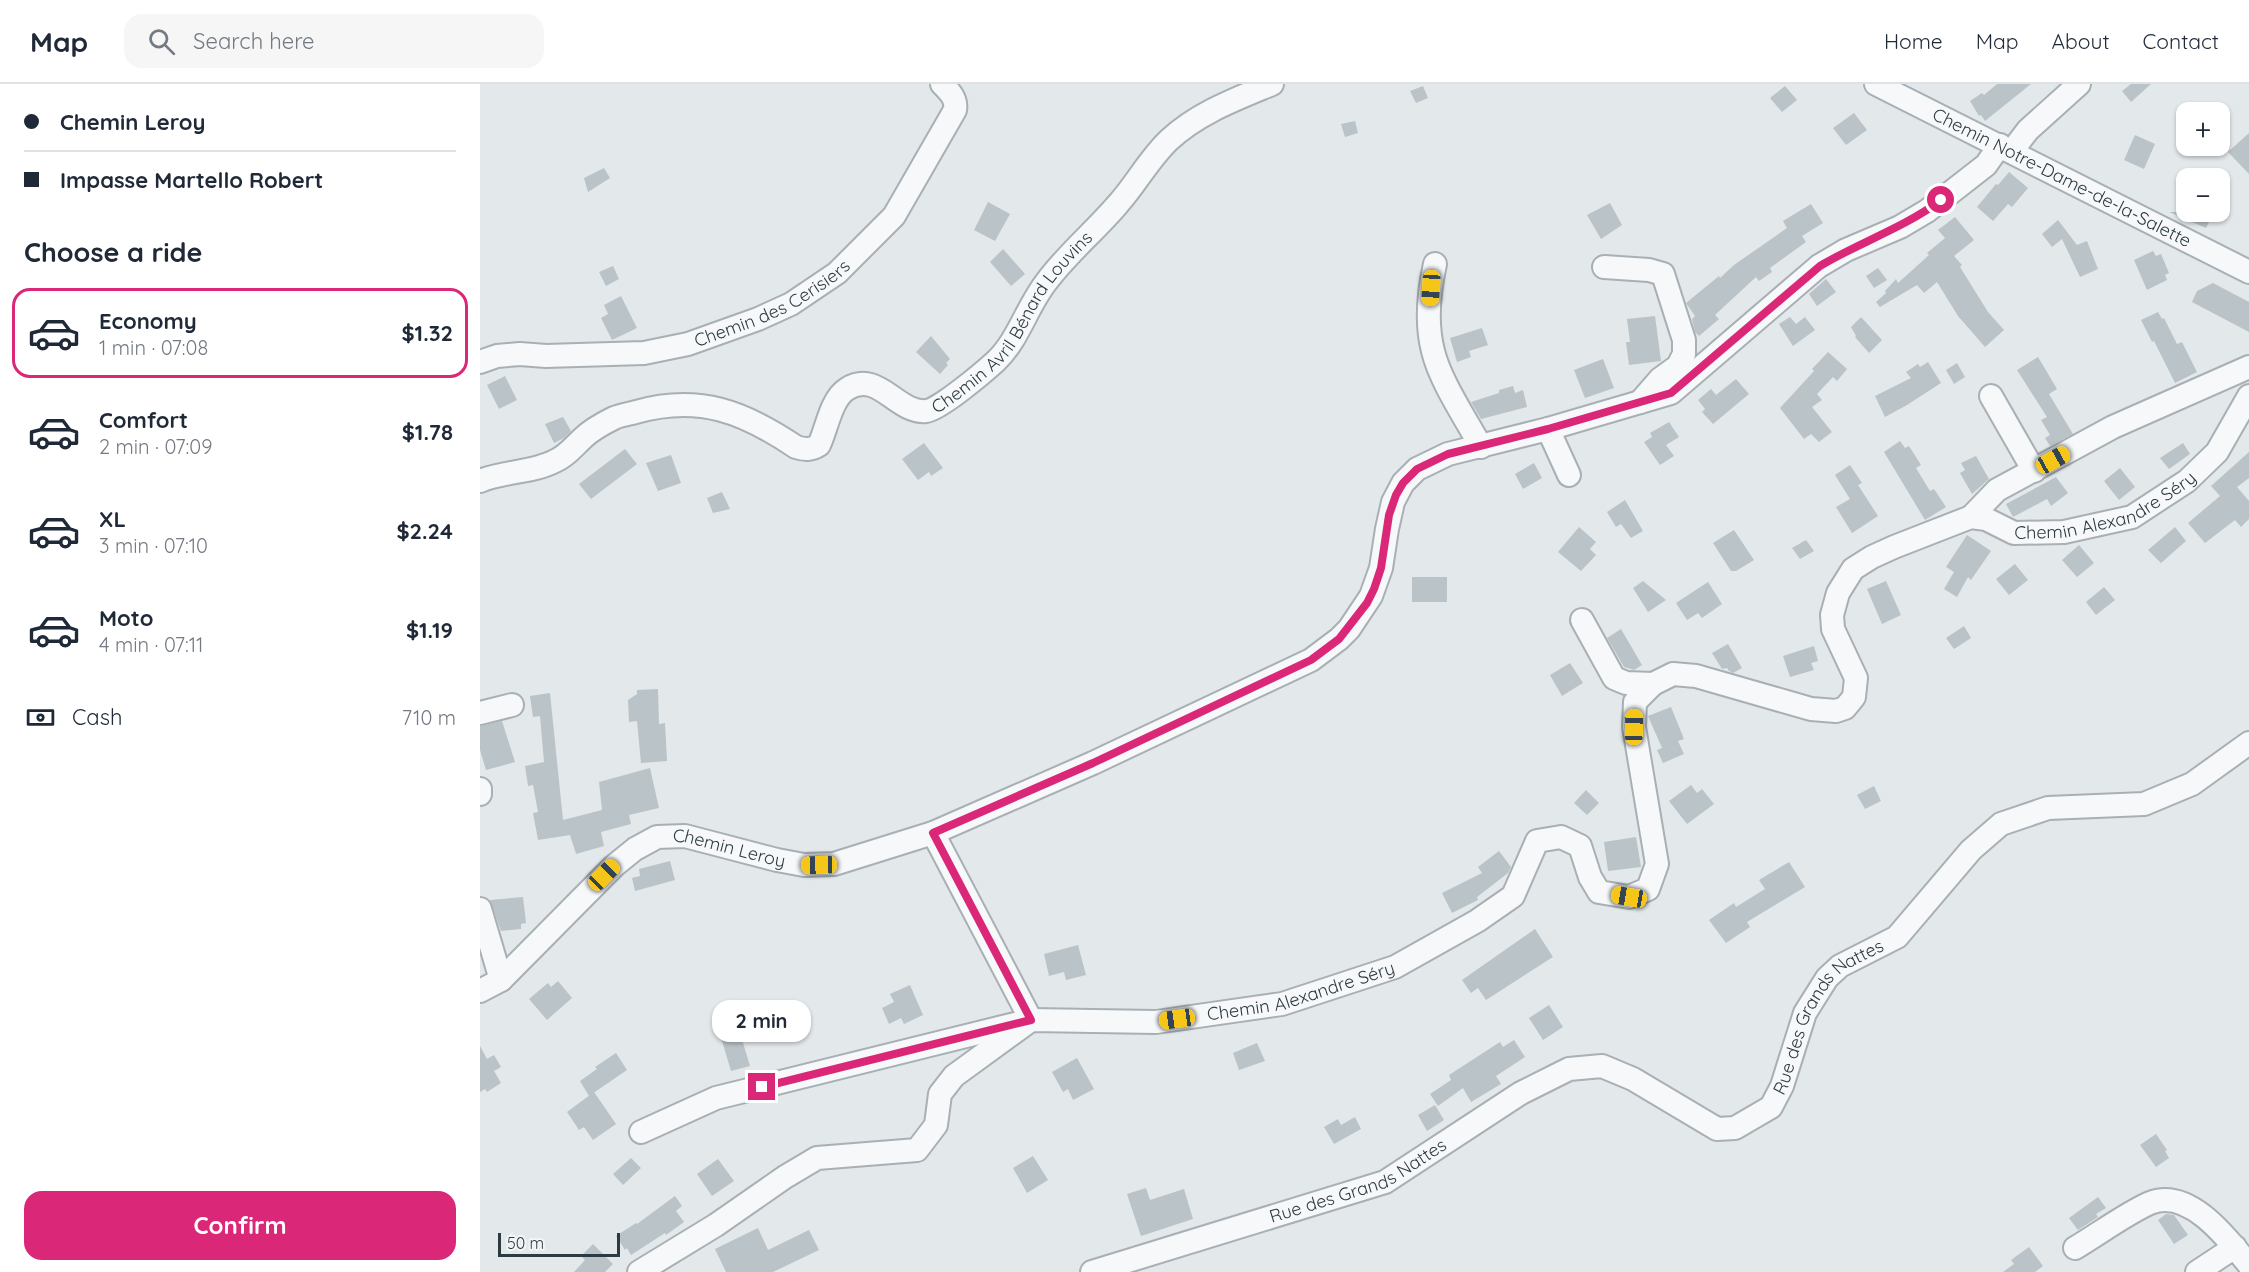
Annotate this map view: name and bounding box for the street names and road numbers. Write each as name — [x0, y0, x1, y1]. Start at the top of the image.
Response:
street label: Chemin Notre-Dame-de-la-Salette — [1929, 102, 2195, 252]
street label: Chemin Avril Bénard Louvins — [927, 226, 1097, 418]
street label: Chemin des Cerisiers — [691, 254, 855, 352]
street label: Chemin Alexandre Séry — [2014, 466, 2201, 544]
street label: Chemin Leroy — [673, 824, 787, 872]
street label: Rue des Grands Nattes — [1768, 934, 1887, 1098]
street label: Chemin Alexandre Séry — [1206, 956, 1398, 1026]
street label: Rue des Grands Nattes — [1267, 1133, 1451, 1228]

